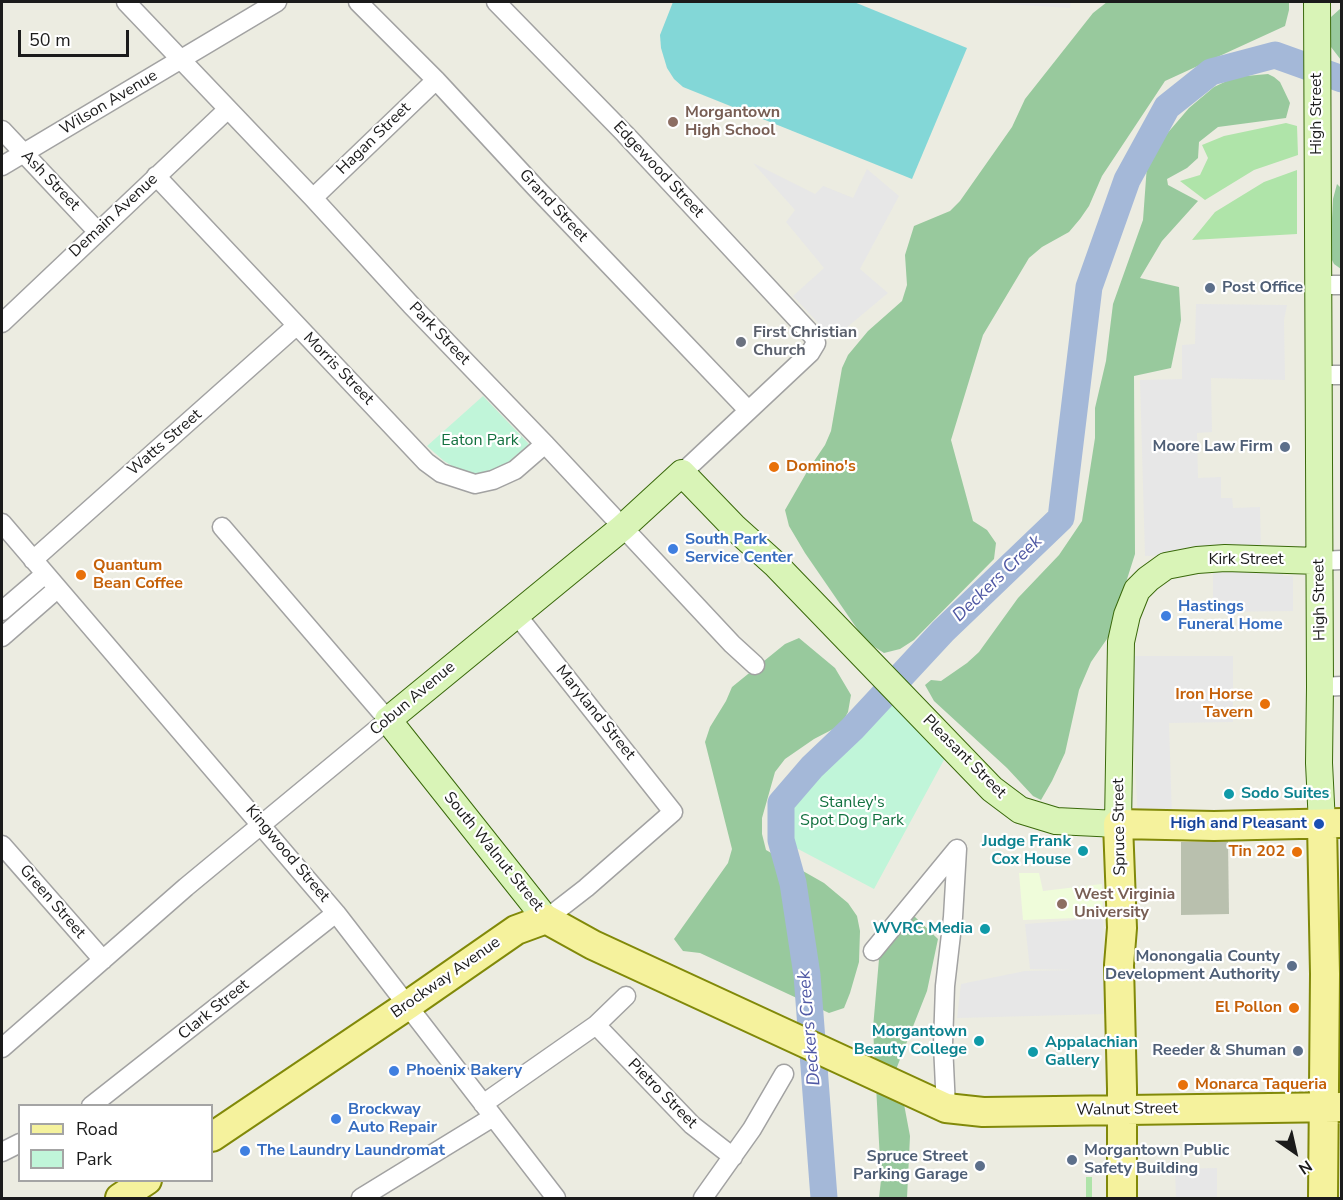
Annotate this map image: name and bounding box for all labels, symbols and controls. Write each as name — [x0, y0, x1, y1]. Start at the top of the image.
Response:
scale bar — [21, 18, 132, 56]
text: 50 m — [29, 28, 71, 52]
street label: Wilson Avenue — [57, 66, 161, 140]
street label: High Street — [1307, 73, 1327, 155]
street label: Hagan Street — [333, 99, 415, 179]
place label: Morgantown High School — [685, 103, 780, 141]
marker: Morgantown High School — [666, 115, 680, 129]
street label: Edgewood Street — [608, 118, 708, 222]
street label: Ash Street — [17, 147, 83, 215]
street label: Grand Street — [515, 166, 591, 246]
street label: Demain Avenue — [66, 170, 162, 262]
place label: Post Office — [1222, 278, 1303, 298]
marker: Post Office — [1203, 281, 1217, 295]
street label: Park Street — [404, 299, 474, 369]
place label: First Christian Church — [753, 323, 857, 361]
street label: Morris Street — [299, 329, 377, 409]
marker: First Christian Church — [734, 335, 748, 349]
street label: Watts Street — [124, 406, 206, 480]
park label: Eaton Park — [441, 431, 519, 451]
place label: Moore Law Firm — [1153, 437, 1273, 457]
marker: Moore Law Firm — [1278, 440, 1292, 454]
place label: Domino's — [786, 457, 856, 477]
marker: Domino's — [767, 460, 781, 474]
place label: South Park Service Center — [685, 530, 793, 568]
water label: Deckers Creek — [949, 531, 1047, 627]
marker: South Park Service Center — [666, 542, 680, 556]
street label: Kirk Street — [1208, 550, 1284, 570]
place label: Quantum Bean Coffee — [93, 556, 183, 594]
street label: High Street — [1310, 559, 1330, 641]
marker: Quantum Bean Coffee — [74, 568, 88, 582]
place label: Hastings Funeral Home — [1178, 597, 1283, 635]
marker: Hastings Funeral Home — [1159, 609, 1173, 623]
street label: Cobun Avenue — [367, 658, 459, 740]
street label: Maryland Street — [551, 662, 639, 764]
place label: Iron Horse Tavern — [1175, 685, 1253, 723]
marker: Iron Horse Tavern — [1258, 697, 1272, 711]
street label: Pleasant Street — [918, 711, 1010, 803]
street label: Spruce Street — [1110, 778, 1130, 876]
place label: Sodo Suites — [1241, 784, 1329, 804]
marker: Sodo Suites — [1222, 787, 1236, 801]
street label: South Walnut Street — [439, 789, 547, 915]
park label: Stanley's Spot Dog Park — [800, 793, 904, 831]
street label: Kingwood Street — [241, 802, 333, 906]
place label: High and Pleasant — [1170, 814, 1307, 834]
marker: High and Pleasant — [1312, 817, 1326, 831]
place label: Judge Frank Cox House — [982, 832, 1071, 870]
place label: Tin 202 — [1229, 842, 1285, 862]
marker: Judge Frank Cox House — [1076, 844, 1090, 858]
marker: Tin 202 — [1290, 845, 1304, 859]
street label: Green Street — [15, 861, 89, 943]
place label: West Virginia University — [1074, 885, 1175, 923]
marker: West Virginia University — [1055, 897, 1069, 911]
place label: WVRC Media — [873, 919, 973, 939]
marker: WVRC Media — [978, 922, 992, 936]
street label: Brockway Avenue — [388, 933, 504, 1023]
place label: Monongalia County Development Authority — [1105, 947, 1280, 985]
marker: Monongalia County Development Authority — [1285, 959, 1299, 973]
water label: Deckers Creek — [794, 969, 826, 1087]
street label: Clark Street — [175, 976, 253, 1044]
place label: El Pollon — [1215, 998, 1282, 1018]
marker: El Pollon — [1287, 1001, 1301, 1015]
place label: Morgantown Beauty College — [854, 1022, 967, 1060]
place label: Appalachian Gallery — [1045, 1033, 1138, 1071]
marker: Morgantown Beauty College — [972, 1034, 986, 1048]
place label: Reeder & Shuman — [1152, 1041, 1286, 1061]
marker: Reeder & Shuman — [1291, 1044, 1305, 1058]
marker: Appalachian Gallery — [1026, 1045, 1040, 1059]
street label: Pietro Street — [623, 1055, 701, 1133]
place label: Phoenix Bakery — [406, 1061, 522, 1081]
marker: Phoenix Bakery — [387, 1064, 401, 1078]
place label: Monarca Taqueria — [1195, 1075, 1327, 1095]
marker: Monarca Taqueria — [1176, 1078, 1190, 1092]
place label: Brockway Auto Repair — [348, 1100, 437, 1138]
street label: Walnut Street — [1076, 1100, 1178, 1120]
legend — [18, 1104, 213, 1182]
marker: Brockway Auto Repair — [329, 1112, 343, 1126]
text: Road — [76, 1117, 118, 1141]
north arrow — [1265, 1122, 1325, 1182]
place label: The Laundry Laundromat — [257, 1141, 445, 1161]
place label: Morgantown Public Safety Building — [1084, 1141, 1229, 1179]
marker: The Laundry Laundromat — [238, 1144, 252, 1158]
text: Park — [76, 1147, 112, 1171]
place label: Spruce Street Parking Garage — [853, 1147, 968, 1185]
marker: Morgantown Public Safety Building — [1065, 1153, 1079, 1167]
text: N — [1294, 1154, 1316, 1179]
marker: Spruce Street Parking Garage — [973, 1159, 987, 1173]

